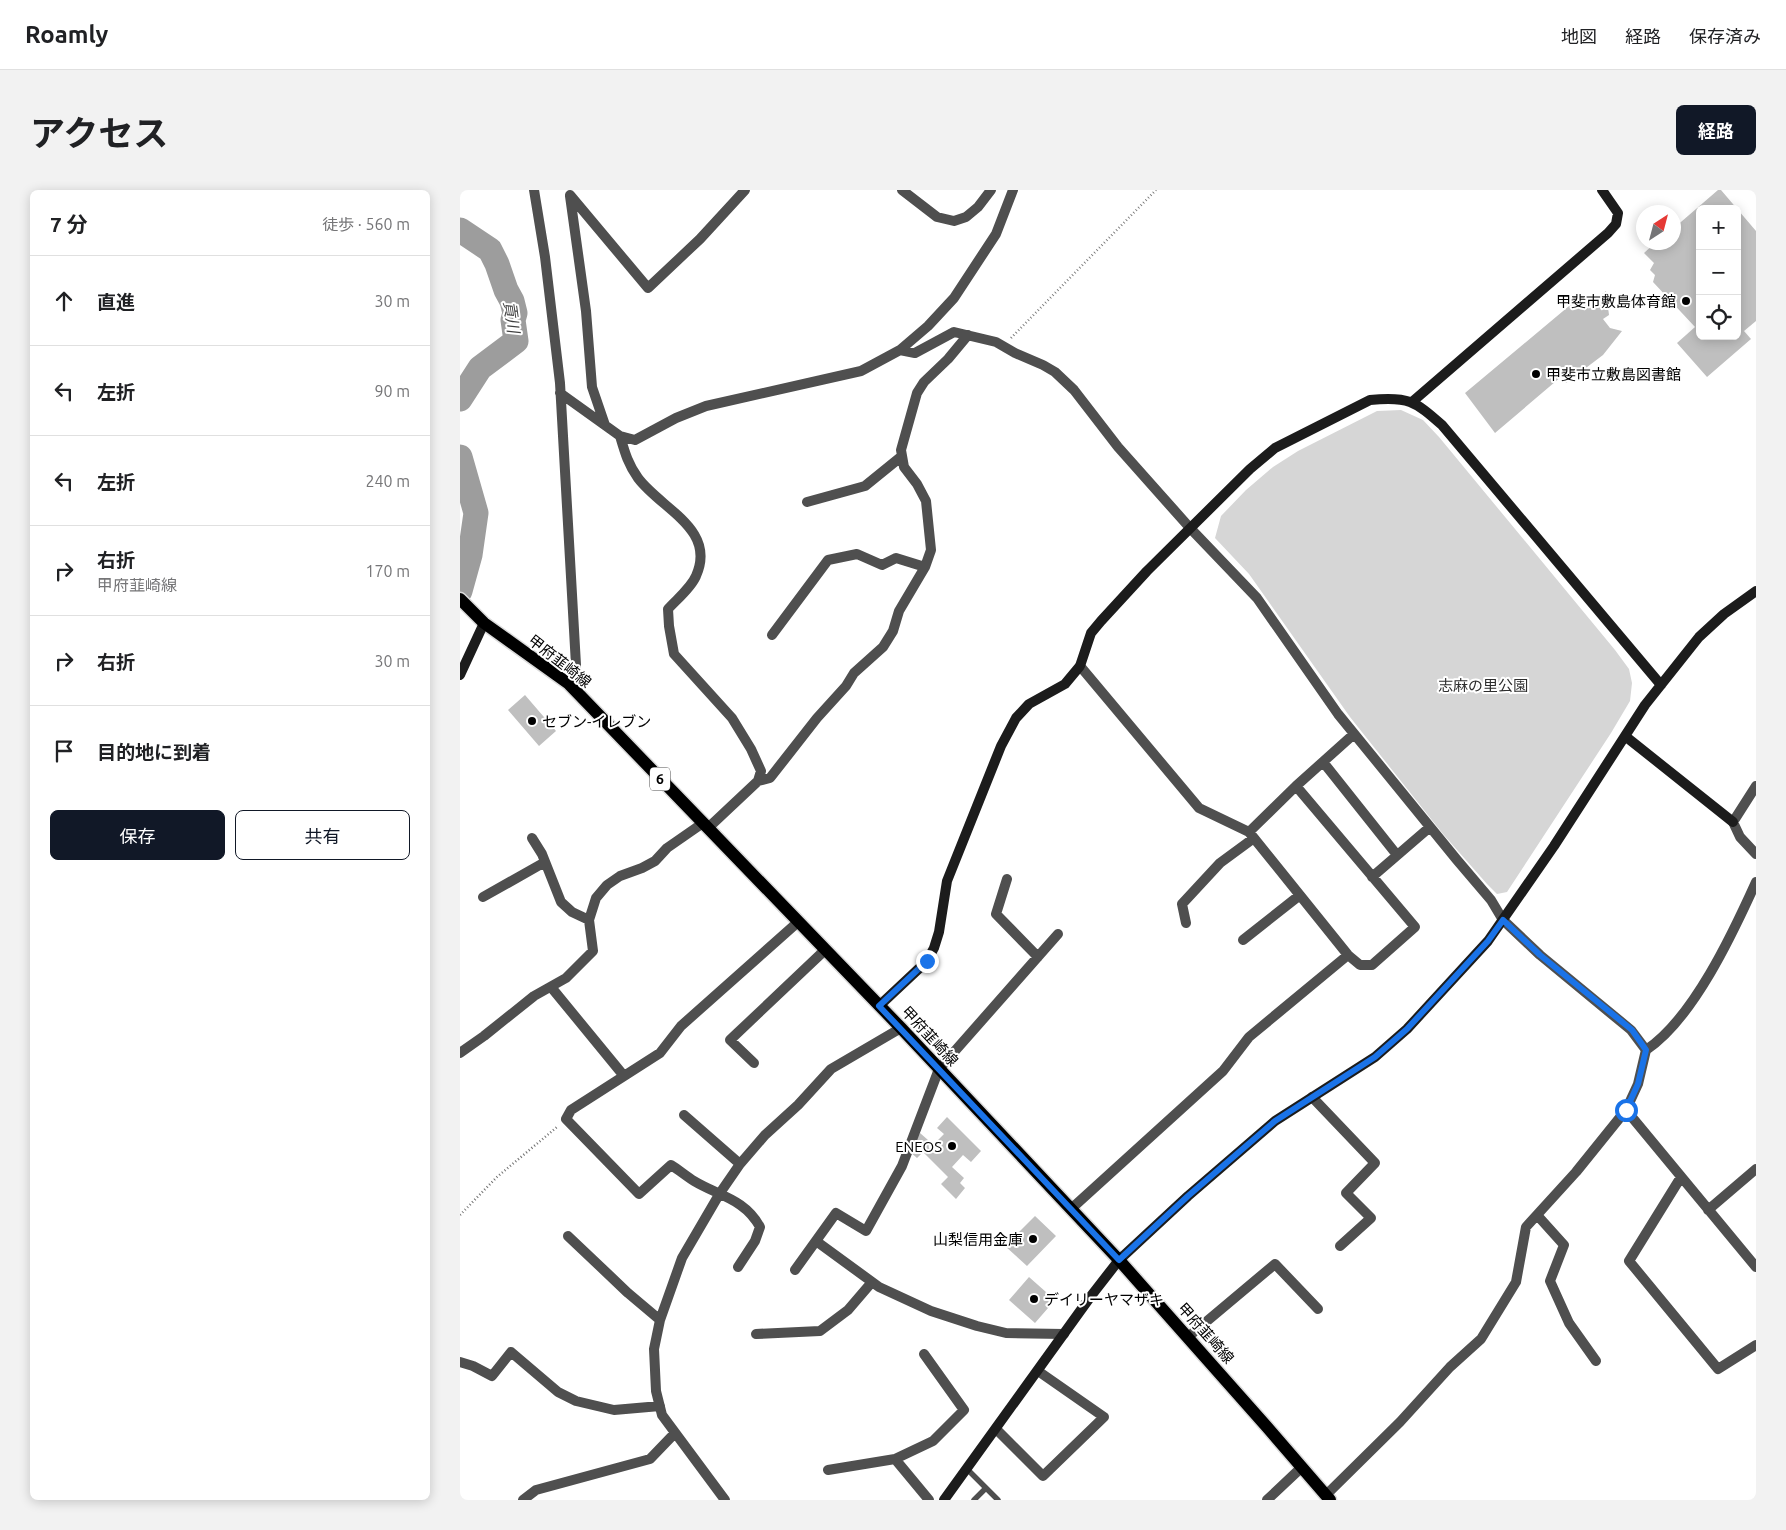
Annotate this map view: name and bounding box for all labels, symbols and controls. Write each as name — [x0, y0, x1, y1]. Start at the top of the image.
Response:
text: Roamly — [25, 21, 108, 48]
text: 地図 — [1561, 26, 1597, 46]
text: 経路 — [1625, 26, 1661, 46]
text: 保存済み — [1689, 26, 1761, 46]
button: 経路 — [1676, 105, 1756, 155]
text: アクセス — [30, 113, 168, 153]
north arrow — [1636, 205, 1681, 250]
map controls — [1696, 205, 1741, 340]
button: + — [1696, 205, 1741, 250]
text: 7 分 — [50, 212, 88, 236]
text: 徒歩 · 560 m — [322, 215, 410, 233]
button: − — [1696, 250, 1741, 295]
icon: ahead — [50, 287, 78, 315]
text: 直進 — [97, 291, 135, 313]
text: 30 m — [374, 292, 410, 310]
place label: 甲斐市敷島体育館 — [1556, 293, 1676, 310]
marker: 甲斐市敷島体育館 — [1680, 295, 1692, 307]
button: locate — [1696, 295, 1741, 340]
water label: 貢川 — [501, 300, 523, 336]
place label: 甲斐市立敷島図書館 — [1546, 366, 1681, 383]
marker: 甲斐市立敷島図書館 — [1530, 368, 1542, 380]
icon: left — [50, 377, 78, 405]
text: 左折 — [97, 381, 135, 403]
text: 90 m — [374, 382, 410, 400]
icon: left — [50, 467, 78, 495]
text: 左折 — [97, 471, 135, 493]
text: 240 m — [365, 472, 410, 490]
text: 右折 — [97, 549, 135, 571]
icon: right — [50, 557, 78, 585]
text: 170 m — [365, 562, 410, 580]
text: 甲府韮崎線 — [97, 576, 177, 594]
street label: 甲府韮崎線 — [525, 631, 595, 691]
icon: right — [50, 647, 78, 675]
text: 右折 — [97, 651, 135, 673]
text: 30 m — [374, 652, 410, 670]
park label: 志麻の里公園 — [1438, 677, 1528, 694]
place label: セブン-イレブン — [542, 713, 651, 730]
marker: セブン-イレブン — [526, 715, 538, 727]
icon: arrive — [50, 737, 78, 765]
text: 目的地に到着 — [97, 741, 211, 763]
road number: 6 — [650, 768, 670, 790]
button: 保存 — [50, 810, 225, 860]
button: 共有 — [235, 810, 410, 860]
route end — [916, 950, 939, 973]
street label: 甲府韮崎線 — [898, 1003, 962, 1069]
route start — [1615, 1099, 1638, 1122]
place label: ENEOS — [895, 1138, 942, 1155]
marker: ENEOS — [946, 1140, 958, 1152]
place label: 山梨信用金庫 — [933, 1231, 1023, 1248]
marker: 山梨信用金庫 — [1027, 1233, 1039, 1245]
place label: デイリーヤマザキ — [1044, 1291, 1164, 1308]
marker: デイリーヤマザキ — [1028, 1293, 1040, 1305]
street label: 甲府韮崎線 — [1175, 1299, 1237, 1367]

